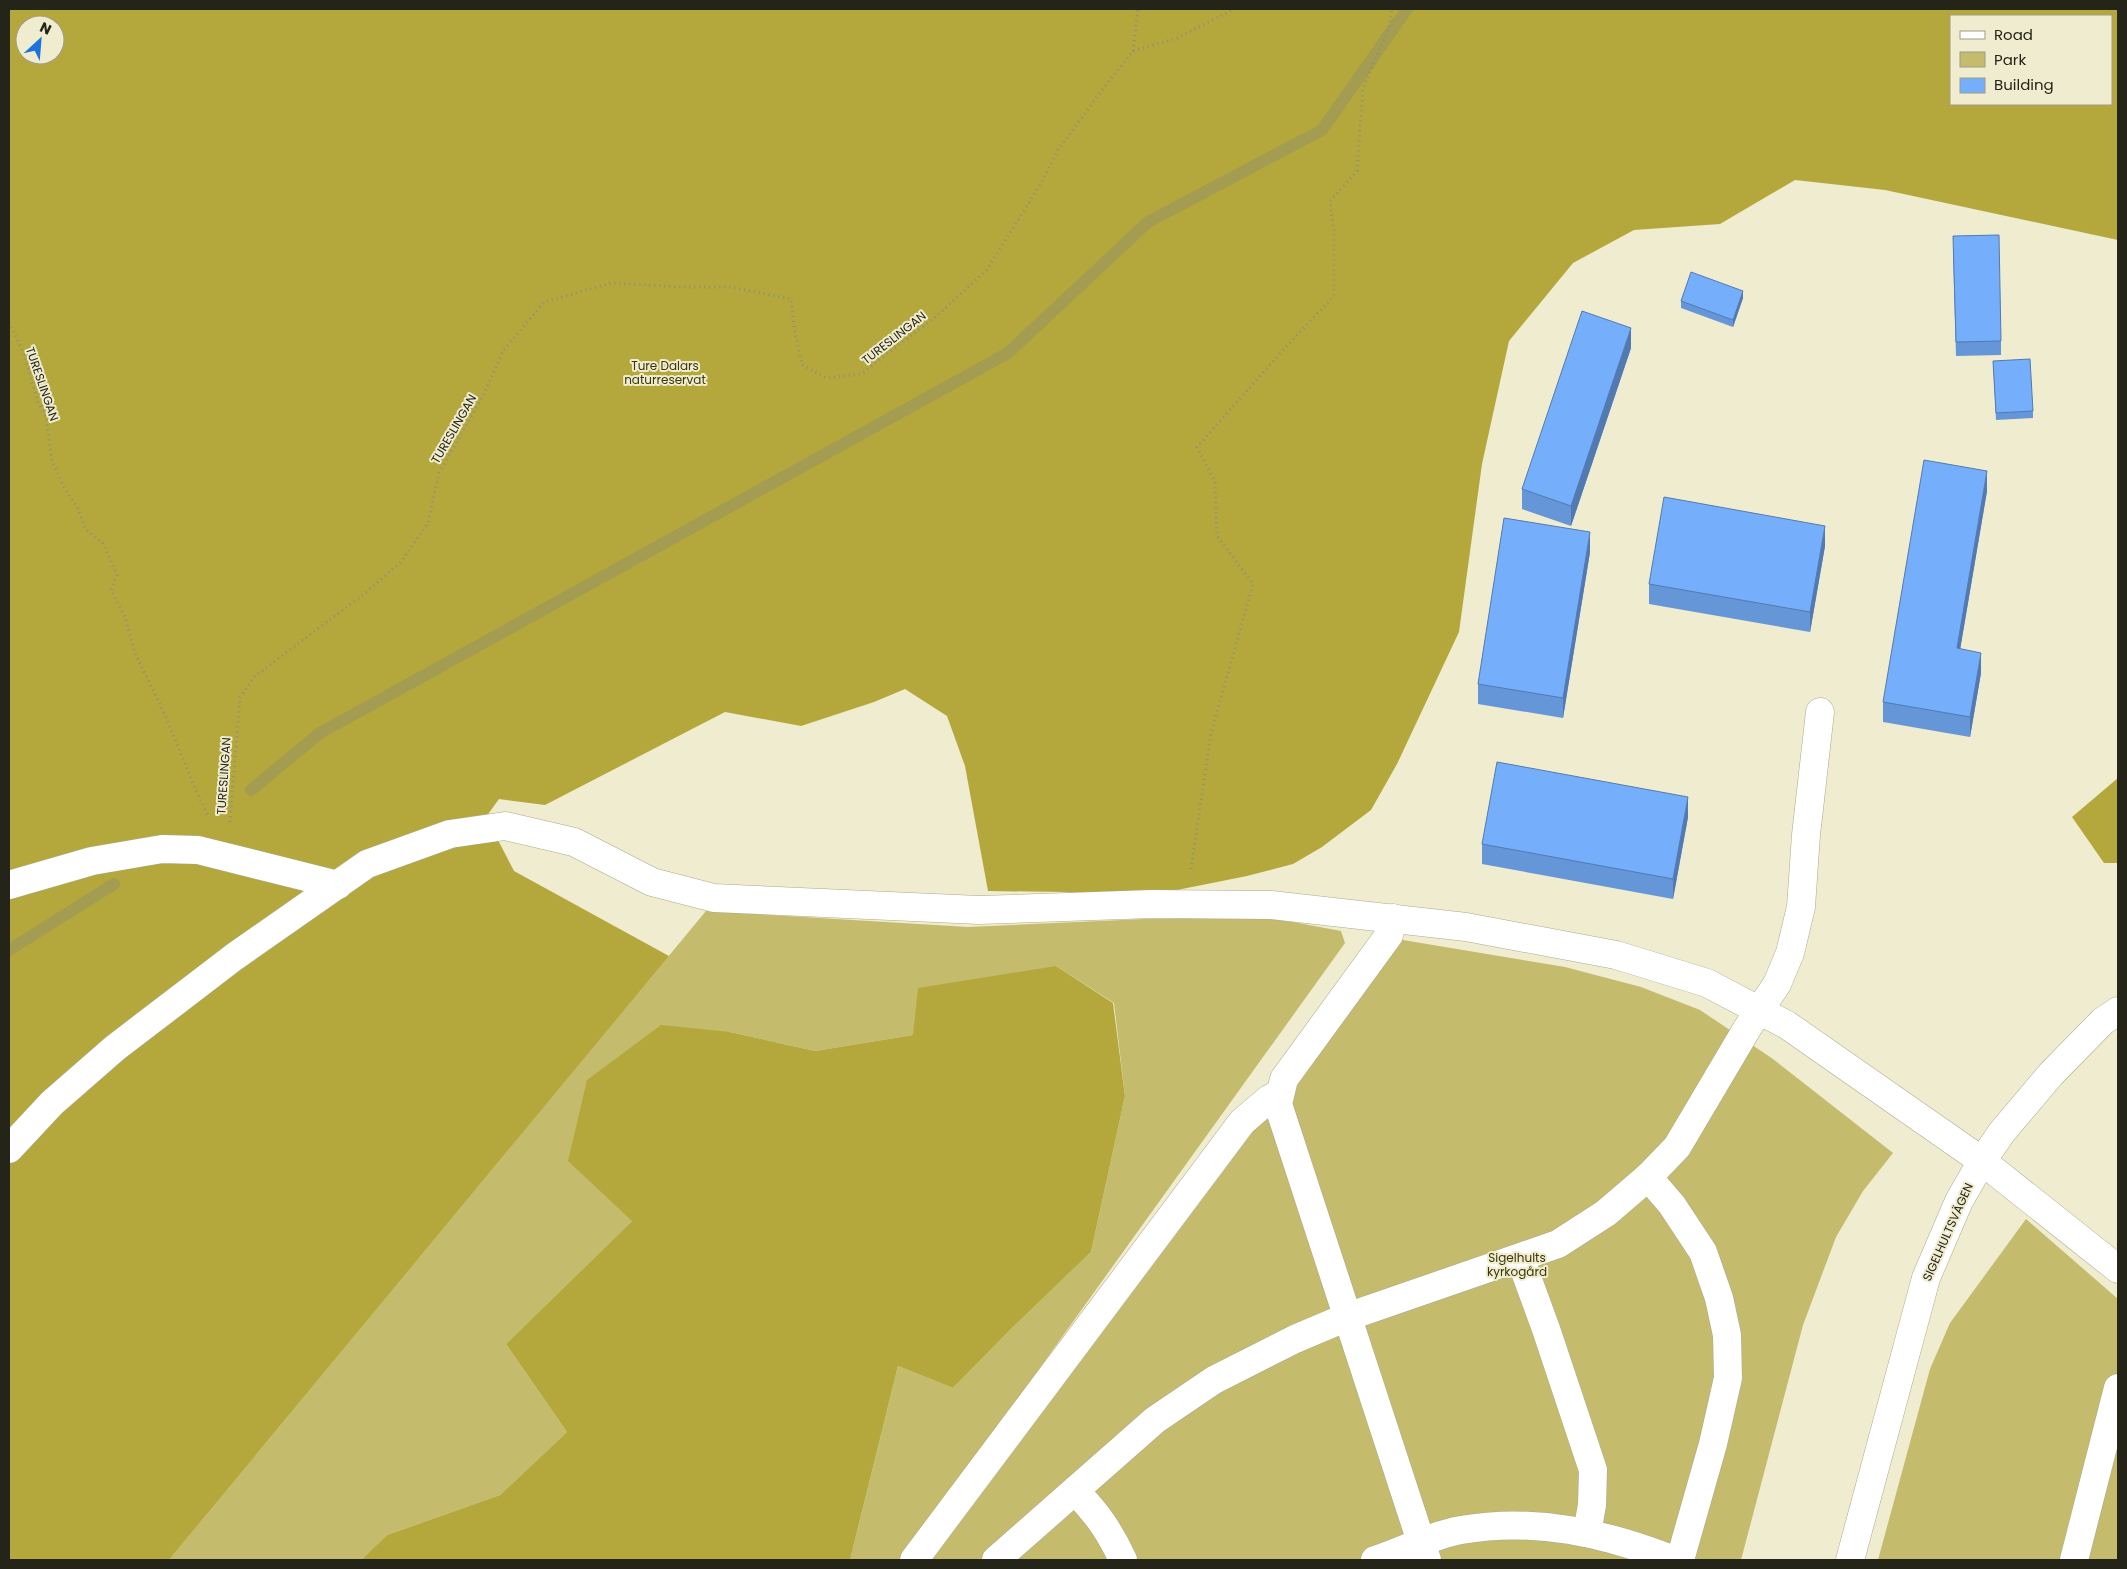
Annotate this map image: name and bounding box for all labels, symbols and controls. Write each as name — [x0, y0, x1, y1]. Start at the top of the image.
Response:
north arrow — [15, 15, 65, 65]
legend — [1950, 15, 2112, 105]
text: N — [37, 17, 55, 40]
text: Road — [1994, 24, 2033, 45]
text: Park — [1994, 49, 2026, 70]
text: Building — [1994, 74, 2054, 95]
street label: TURESLINGAN — [858, 307, 929, 368]
street label: TURESLINGAN — [22, 344, 63, 423]
park label: Ture Dalars naturreservat — [624, 357, 706, 388]
street label: TURESLINGAN — [427, 391, 480, 467]
street label: TURESLINGAN — [212, 737, 235, 815]
street label: SIGELHULTSVÄGEN — [1918, 1180, 1977, 1284]
park label: Sigelhults kyrkogård — [1487, 1249, 1547, 1280]

